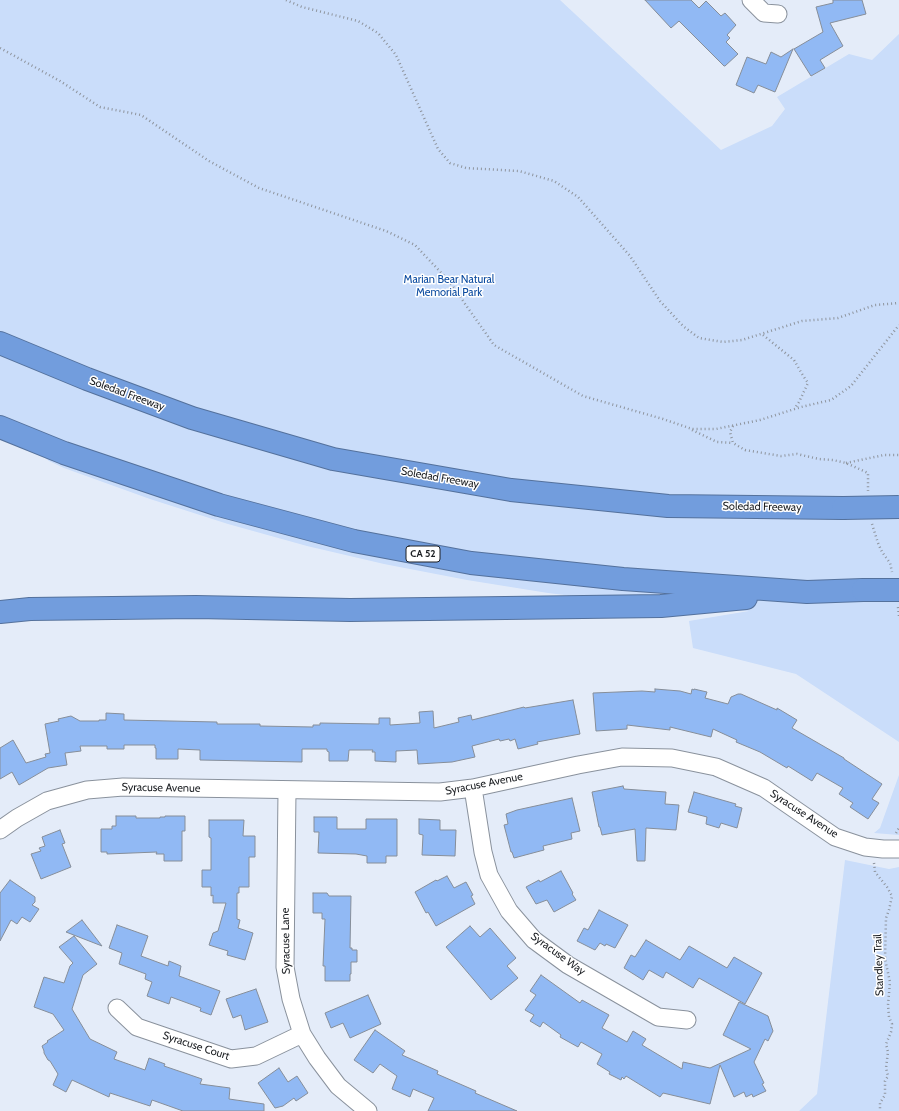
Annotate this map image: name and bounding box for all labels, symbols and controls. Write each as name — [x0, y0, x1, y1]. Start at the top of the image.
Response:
park label: Marian Bear Natural Memorial Park — [404, 273, 494, 299]
street label: Soledad Freeway — [88, 374, 166, 414]
street label: Soledad Freeway — [400, 465, 480, 491]
street label: Soledad Freeway — [722, 500, 802, 514]
road number: CA 52 — [406, 546, 440, 562]
street label: Syracuse Avenue — [444, 770, 524, 798]
street label: Syracuse Avenue — [121, 781, 201, 795]
street label: Syracuse Avenue — [767, 787, 841, 841]
street label: Syracuse Lane — [279, 908, 293, 974]
street label: Syracuse Way — [528, 930, 588, 978]
street label: Standley Trail — [871, 934, 887, 996]
street label: Syracuse Court — [161, 1029, 231, 1063]

